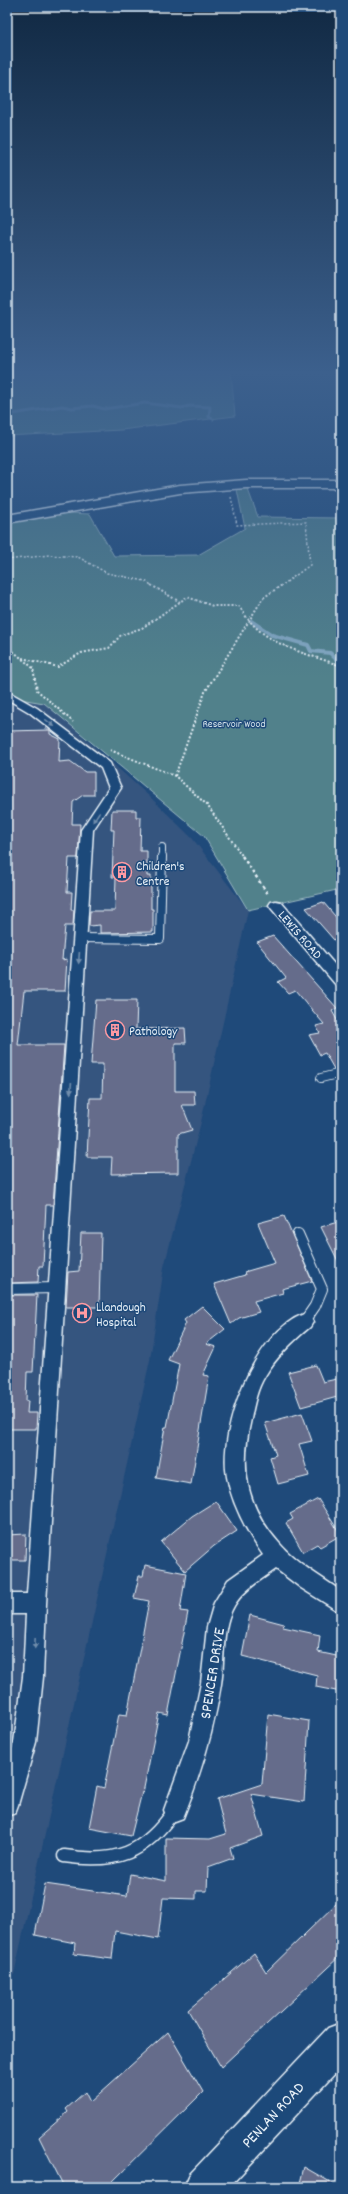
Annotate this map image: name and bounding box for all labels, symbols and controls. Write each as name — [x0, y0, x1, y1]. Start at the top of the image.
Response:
park label: Reservoir Wood — [202, 717, 266, 733]
one-way arrow — [44, 718, 55, 727]
one-way arrow — [92, 812, 100, 822]
place label: Children's Centre — [136, 858, 185, 892]
building icon: Children's Centre — [111, 861, 133, 883]
street label: LEWIS ROAD — [273, 907, 326, 964]
one-way arrow — [75, 952, 82, 964]
building icon: Pathology — [104, 1019, 126, 1041]
place label: Pathology — [129, 1023, 178, 1042]
one-way arrow — [67, 1082, 74, 1094]
place label: Llandough Hospital — [96, 1299, 146, 1333]
hospital icon: Llandough Hospital — [71, 1302, 93, 1324]
street label: SPENCER DRIVE — [195, 1625, 232, 1721]
one-way arrow — [31, 1637, 38, 1649]
street label: PENLAN ROAD — [237, 2077, 311, 2154]

